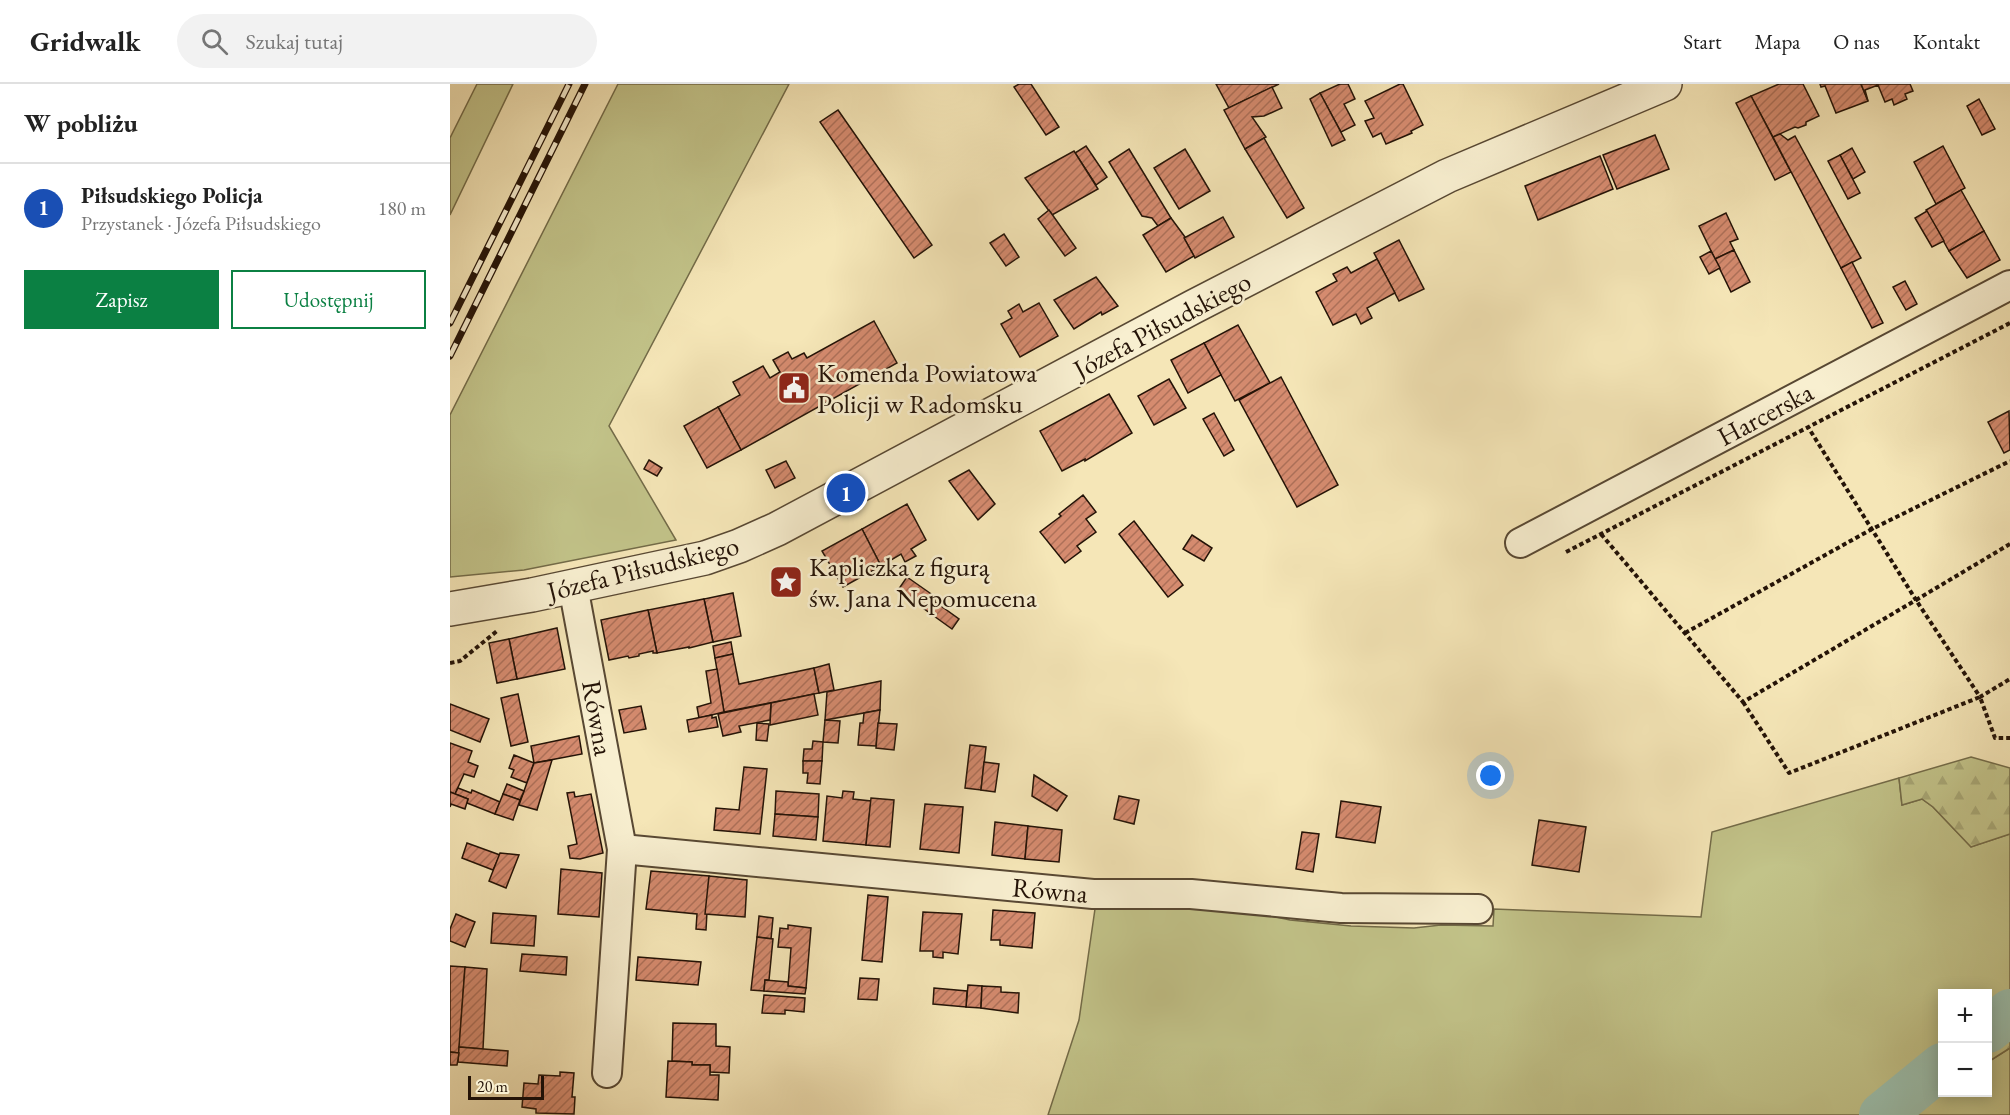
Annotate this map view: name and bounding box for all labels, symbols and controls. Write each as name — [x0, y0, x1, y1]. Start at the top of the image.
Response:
search box — [177, 14, 597, 68]
text: Gridwalk — [30, 23, 141, 59]
icon: search — [198, 25, 231, 58]
text: Szukaj tutaj — [246, 27, 343, 56]
text: Start — [1683, 28, 1722, 55]
text: Mapa — [1755, 28, 1800, 55]
text: O nas — [1833, 28, 1880, 55]
text: Kontakt — [1913, 28, 1980, 55]
text: W pobliżu — [24, 106, 138, 140]
text: Piłsudskiego Policja — [81, 181, 263, 210]
text: 1 — [38, 195, 49, 221]
text: 180 m — [378, 195, 426, 221]
text: Przystanek · Józefa Piłsudskiego — [81, 210, 321, 236]
street label: Józefa Piłsudskiego — [1065, 263, 1257, 387]
button: Zapisz — [24, 270, 219, 329]
button: Udostępnij — [231, 270, 426, 329]
place label: Komenda Powiatowa Policji w Radomsku — [817, 355, 1037, 421]
public building icon: Komenda Powiatowa Policji w Radomsku — [776, 370, 812, 406]
street label: Harcerska — [1711, 374, 1819, 454]
pin: 1 — [826, 470, 866, 516]
street label: Józefa Piłsudskiego — [542, 527, 742, 609]
place label: Kapliczka z figurą św. Jana Nepomucena — [809, 549, 1037, 615]
place icon: Kapliczka z figurą św. Jana Nepomucena — [768, 564, 804, 600]
street label: Równa — [574, 678, 622, 759]
your location — [1476, 761, 1505, 790]
street label: Równa — [1011, 869, 1089, 911]
map controls — [1938, 989, 1992, 1097]
button: + — [1938, 989, 1992, 1043]
button: − — [1938, 1043, 1992, 1097]
scale bar — [468, 1073, 544, 1100]
text: 20 m — [477, 1076, 508, 1097]

